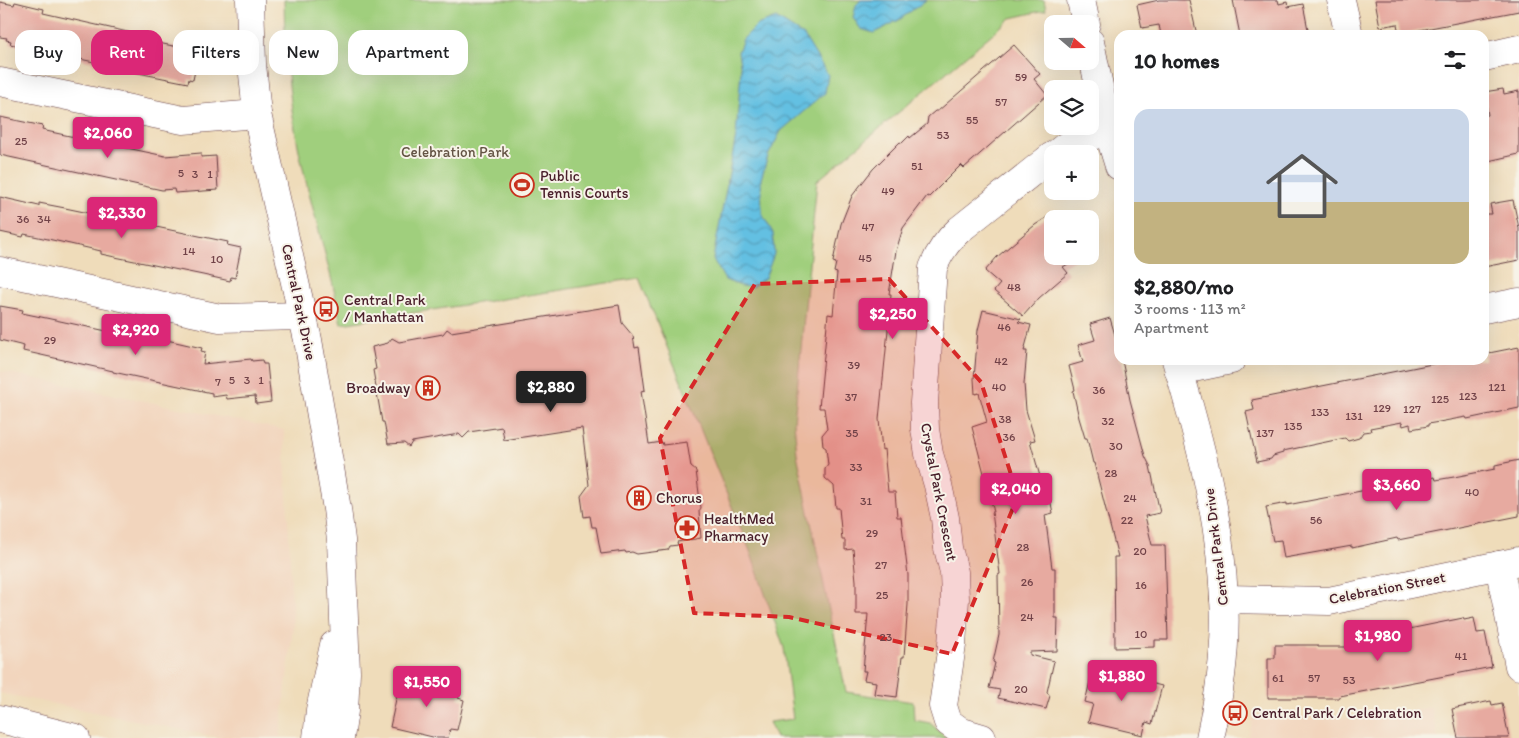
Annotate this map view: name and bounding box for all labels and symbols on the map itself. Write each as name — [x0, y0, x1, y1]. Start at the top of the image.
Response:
north arrow — [1044, 15, 1099, 70]
house number: 59 — [1015, 70, 1027, 84]
house number: 57 — [995, 95, 1007, 109]
house number: 55 — [966, 113, 978, 127]
pin: $2,060 — [67, 116, 149, 159]
house number: 53 — [937, 128, 950, 142]
house number: 25 — [15, 134, 27, 148]
park label: Celebration Park — [401, 143, 509, 161]
house number: 51 — [911, 159, 923, 173]
house number: 5 — [178, 166, 184, 180]
house number: 3 — [192, 167, 199, 181]
house number: 1 — [207, 167, 213, 181]
place label: Public Tennis Courts — [540, 167, 629, 202]
sports icon: Public Tennis Courts — [509, 172, 535, 198]
house number: 49 — [881, 184, 895, 198]
pin: $2,330 — [81, 196, 163, 239]
house number: 36 — [17, 212, 29, 226]
house number: 34 — [37, 212, 51, 226]
house number: 47 — [861, 220, 875, 234]
street label: Central Park Drive — [278, 242, 320, 362]
house number: 14 — [183, 244, 195, 258]
house number: 45 — [858, 251, 872, 265]
house number: 10 — [211, 252, 223, 266]
house number: 48 — [1007, 280, 1021, 294]
place label: Central Park / Manhattan — [344, 291, 426, 326]
bus stop icon: Central Park / Manhattan — [313, 296, 339, 322]
pin: $2,250 — [852, 298, 934, 340]
pin: $2,920 — [95, 314, 177, 356]
house number: 46 — [997, 320, 1011, 334]
house number: 29 — [44, 333, 56, 347]
house number: 42 — [994, 354, 1008, 368]
house number: 39 — [848, 358, 860, 372]
pin: $2,880 — [510, 370, 592, 413]
house number: 5 — [229, 373, 235, 387]
house number: 3 — [244, 373, 251, 387]
house number: 1 — [258, 373, 264, 387]
house number: 7 — [215, 375, 221, 389]
building icon: Broadway — [415, 375, 441, 401]
place label: Broadway — [346, 379, 410, 397]
house number: 40 — [992, 380, 1006, 394]
house number: 121 — [1488, 380, 1506, 394]
house number: 36 — [1093, 383, 1105, 397]
house number: 123 — [1459, 389, 1478, 403]
house number: 37 — [845, 390, 857, 404]
house number: 125 — [1431, 392, 1449, 406]
house number: 129 — [1373, 401, 1391, 415]
house number: 127 — [1403, 402, 1421, 416]
house number: 133 — [1311, 405, 1330, 419]
house number: 131 — [1345, 409, 1363, 423]
house number: 38 — [998, 412, 1012, 426]
house number: 32 — [1102, 414, 1115, 428]
house number: 135 — [1284, 419, 1302, 433]
street label: Crystal Park Crescent — [917, 421, 961, 563]
house number: 35 — [846, 426, 858, 440]
house number: 137 — [1256, 426, 1274, 440]
house number: 36 — [1003, 430, 1015, 444]
house number: 30 — [1109, 439, 1123, 453]
house number: 33 — [849, 460, 863, 474]
house number: 28 — [1105, 466, 1118, 480]
pin: $3,660 — [1356, 468, 1438, 511]
pin: $2,040 — [975, 472, 1057, 515]
building icon: Chorus — [626, 485, 652, 511]
house number: 40 — [1465, 485, 1479, 499]
street label: Central Park Drive — [1200, 487, 1232, 607]
place label: Chorus — [656, 489, 702, 507]
house number: 24 — [1123, 491, 1137, 505]
house number: 31 — [860, 494, 872, 508]
place label: HealthMed Pharmacy — [704, 510, 775, 545]
house number: 22 — [1121, 513, 1134, 527]
house number: 56 — [1310, 513, 1322, 527]
pharmacy icon: HealthMed Pharmacy — [674, 515, 700, 541]
house number: 29 — [866, 526, 878, 540]
house number: 28 — [1017, 540, 1030, 554]
house number: 20 — [1133, 544, 1147, 558]
house number: 27 — [875, 558, 887, 572]
street label: Celebration Street — [1327, 568, 1447, 608]
house number: 26 — [1021, 575, 1033, 589]
house number: 16 — [1135, 578, 1147, 592]
house number: 25 — [876, 588, 888, 602]
house number: 24 — [1020, 610, 1034, 624]
pin: $1,980 — [1337, 620, 1419, 662]
house number: 10 — [1135, 627, 1147, 641]
house number: 23 — [880, 630, 893, 644]
house number: 41 — [1455, 649, 1468, 663]
pin: $1,880 — [1081, 660, 1163, 702]
pin: $1,550 — [386, 666, 468, 708]
house number: 61 — [1272, 671, 1284, 685]
house number: 57 — [1308, 671, 1320, 685]
house number: 53 — [1343, 673, 1356, 687]
house number: 20 — [1014, 682, 1028, 696]
bus stop icon: Central Park / Celebration — [1222, 700, 1248, 726]
place label: Central Park / Celebration — [1252, 704, 1421, 722]

